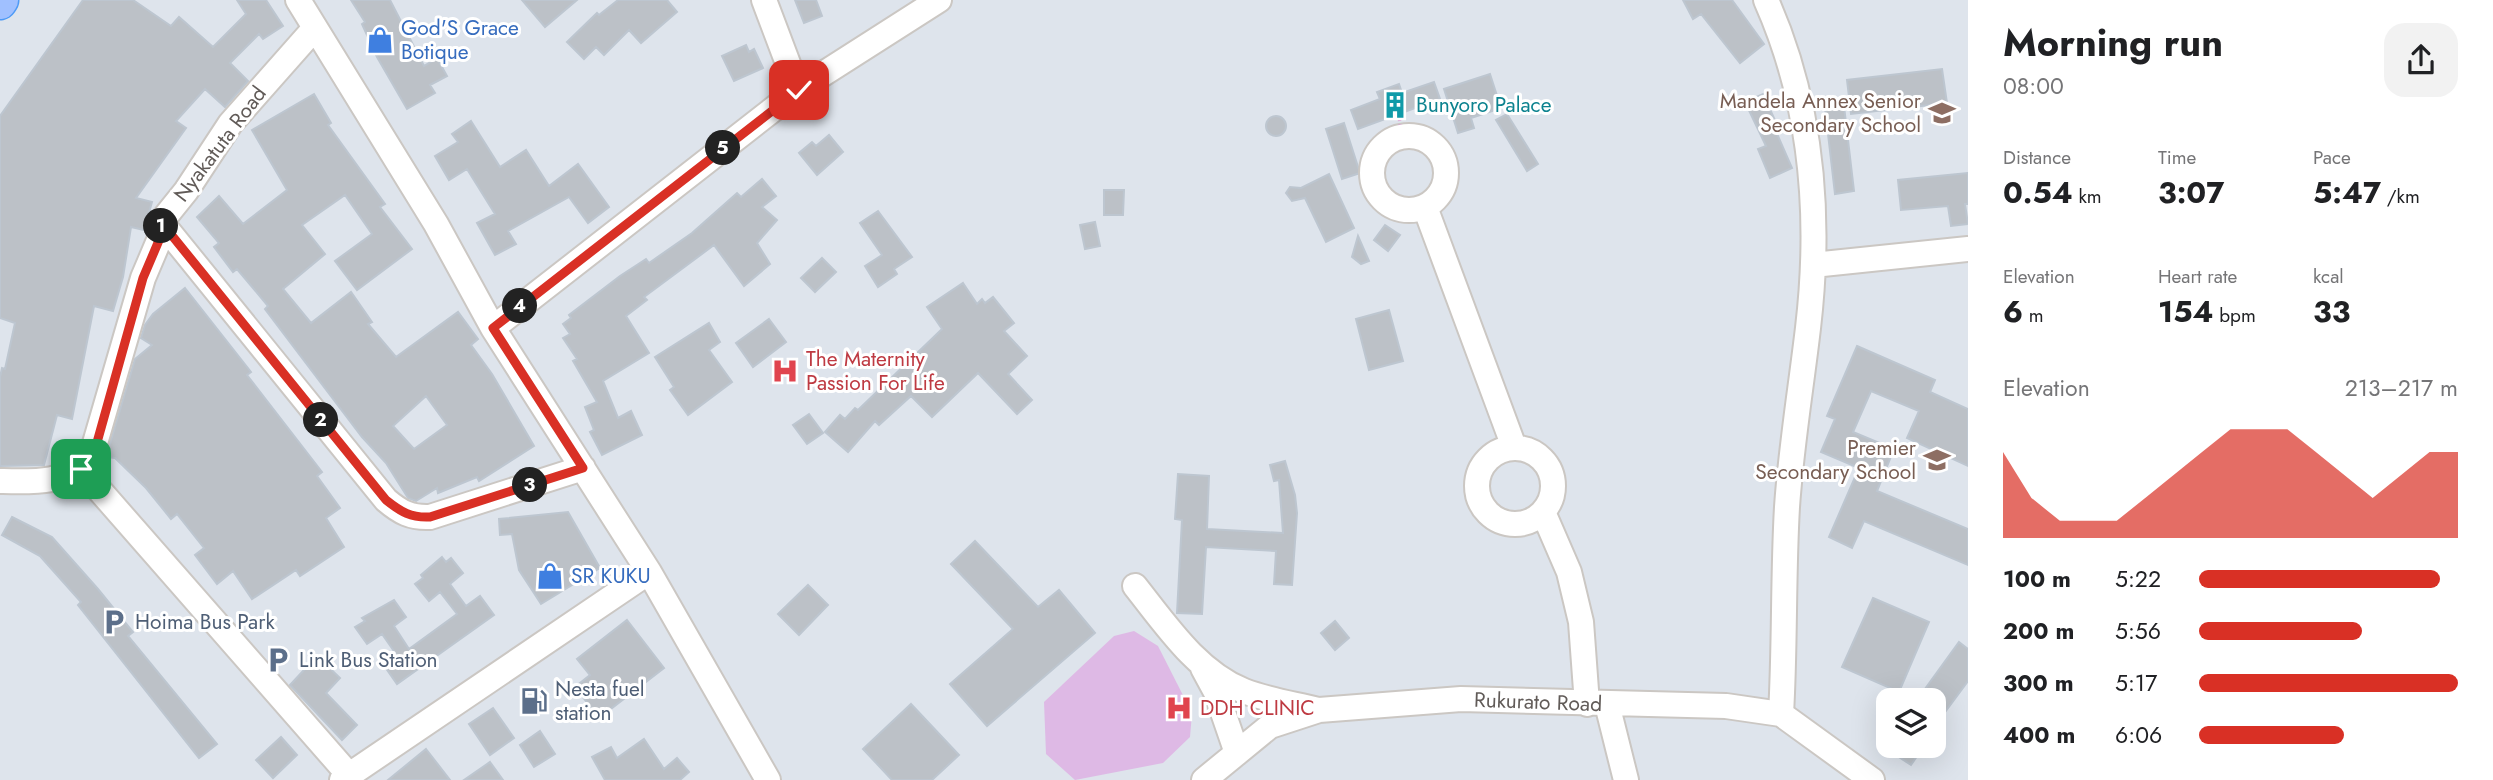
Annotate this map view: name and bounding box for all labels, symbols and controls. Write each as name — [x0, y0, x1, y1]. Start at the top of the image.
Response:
place label: God'S Grace Botique — [401, 13, 519, 67]
text: Morning run — [2003, 15, 2223, 70]
button: share — [2384, 23, 2458, 97]
shop icon: God'S Grace Botique — [365, 25, 395, 55]
pin — [769, 60, 829, 120]
text: 08:00 — [2003, 69, 2064, 103]
icon: check — [780, 71, 818, 109]
street label: Nyakatuta Road — [167, 80, 273, 208]
place label: Mandela Annex Senior Secondary School — [1720, 86, 1922, 140]
building icon: Bunyoro Palace — [1380, 90, 1410, 120]
place label: Bunyoro Palace — [1416, 90, 1552, 120]
school or university icon: Mandela Annex Senior Secondary School — [1927, 98, 1957, 128]
pin: 5 — [706, 130, 740, 166]
text: 5 — [716, 134, 729, 161]
text: Distance — [2003, 144, 2071, 171]
text: Time — [2158, 144, 2196, 171]
text: Pace — [2313, 144, 2351, 171]
text: 0.54 — [2003, 171, 2073, 214]
text: 3:07 — [2158, 171, 2224, 214]
text: 5:47 — [2313, 171, 2381, 214]
text: km — [2073, 183, 2102, 210]
text: /km — [2381, 183, 2420, 210]
pin: 1 — [144, 208, 178, 244]
text: 1 — [156, 212, 165, 239]
text: Elevation — [2003, 263, 2075, 290]
text: Heart rate — [2158, 263, 2237, 290]
text: kcal — [2313, 263, 2344, 290]
pin: 4 — [503, 288, 538, 324]
text: 6 — [2003, 290, 2023, 333]
text: 154 — [2158, 290, 2214, 333]
text: 33 — [2313, 290, 2350, 333]
text: 4 — [513, 292, 526, 319]
text: m — [2023, 302, 2044, 329]
text: bpm — [2214, 302, 2256, 329]
place label: The Maternity Passion For Life — [806, 344, 945, 398]
hospital icon: The Maternity Passion For Life — [770, 356, 800, 386]
text: Elevation — [2003, 371, 2090, 405]
text: 213–217 m — [2345, 371, 2458, 405]
pin: 2 — [304, 402, 338, 438]
text: 2 — [314, 406, 327, 433]
place label: Premier Secondary School — [1755, 433, 1917, 487]
pin — [51, 439, 111, 499]
school or university icon: Premier Secondary School — [1922, 445, 1952, 475]
icon: arrive — [62, 450, 100, 488]
pin: 3 — [512, 468, 548, 503]
text: 3 — [524, 471, 535, 498]
shop icon: SR KUKU — [535, 561, 565, 591]
place label: SR KUKU — [571, 561, 651, 591]
text: 100 m — [2003, 562, 2071, 596]
text: 5:22 — [2115, 562, 2161, 596]
parking icon: Hoima Bus Park — [99, 607, 129, 637]
place label: Hoima Bus Park — [135, 607, 275, 637]
text: 200 m — [2003, 614, 2074, 648]
text: 5:56 — [2115, 614, 2161, 648]
parking icon: Link Bus Station — [263, 645, 293, 675]
place label: Link Bus Station — [299, 645, 438, 675]
text: 300 m — [2003, 666, 2074, 700]
text: 5:17 — [2115, 666, 2157, 700]
place label: Nesta fuel station — [555, 674, 645, 728]
street label: Rukurato Road — [1473, 685, 1603, 719]
fuel station icon: Nesta fuel station — [519, 686, 549, 716]
map controls — [1876, 688, 1946, 758]
button: layers — [1876, 688, 1946, 758]
hospital icon: DDH CLINIC — [1164, 693, 1194, 723]
place label: DDH CLINIC — [1200, 693, 1315, 723]
text: 400 m — [2003, 718, 2075, 752]
text: 6:06 — [2115, 718, 2162, 752]

